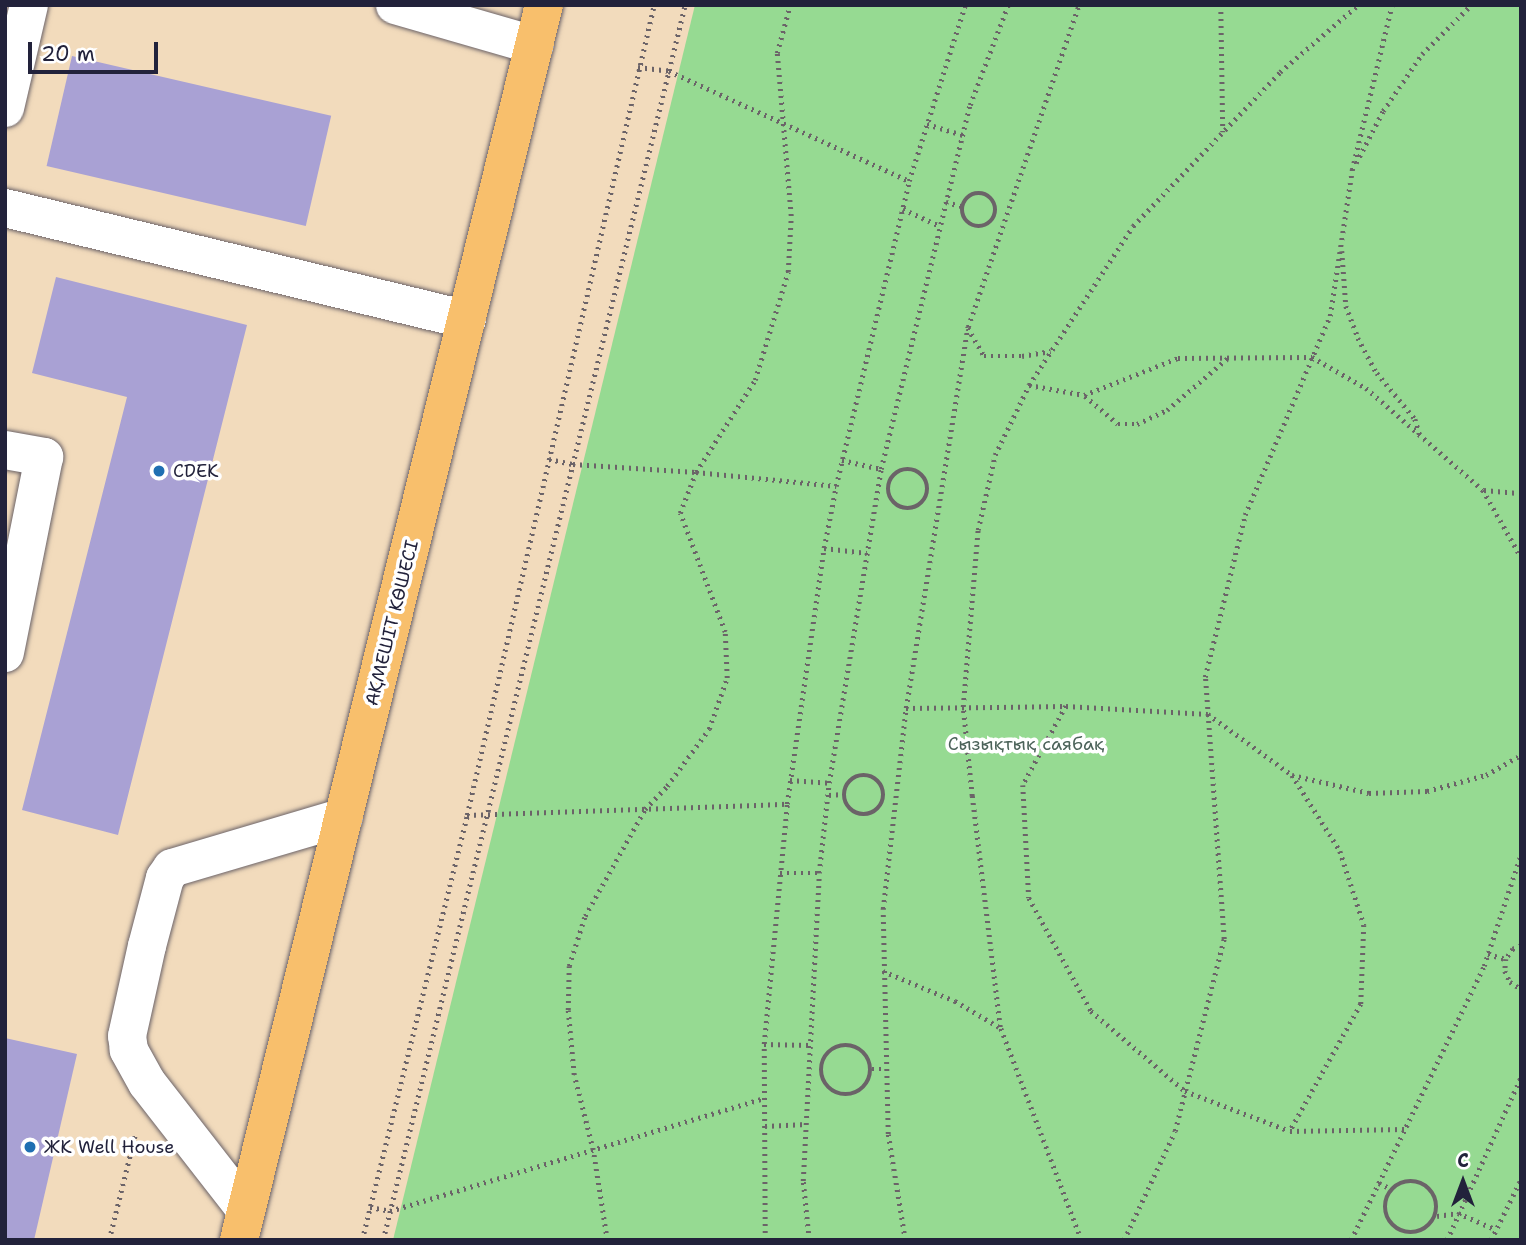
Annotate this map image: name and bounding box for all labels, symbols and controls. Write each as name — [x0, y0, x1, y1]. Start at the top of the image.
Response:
scale bar — [32, 28, 161, 72]
text: 20 m — [41, 40, 95, 68]
place label: CDEK — [173, 460, 219, 482]
marker: CDEK — [151, 463, 167, 479]
street label: АҚМЕШІТ КӨШЕСІ — [361, 538, 423, 708]
park label: Сызықтық саябақ — [948, 733, 1104, 755]
place label: ЖК Well House — [44, 1136, 174, 1158]
marker: ЖК Well House — [22, 1139, 38, 1155]
north arrow — [1428, 1147, 1498, 1217]
text: С — [1457, 1148, 1469, 1173]

